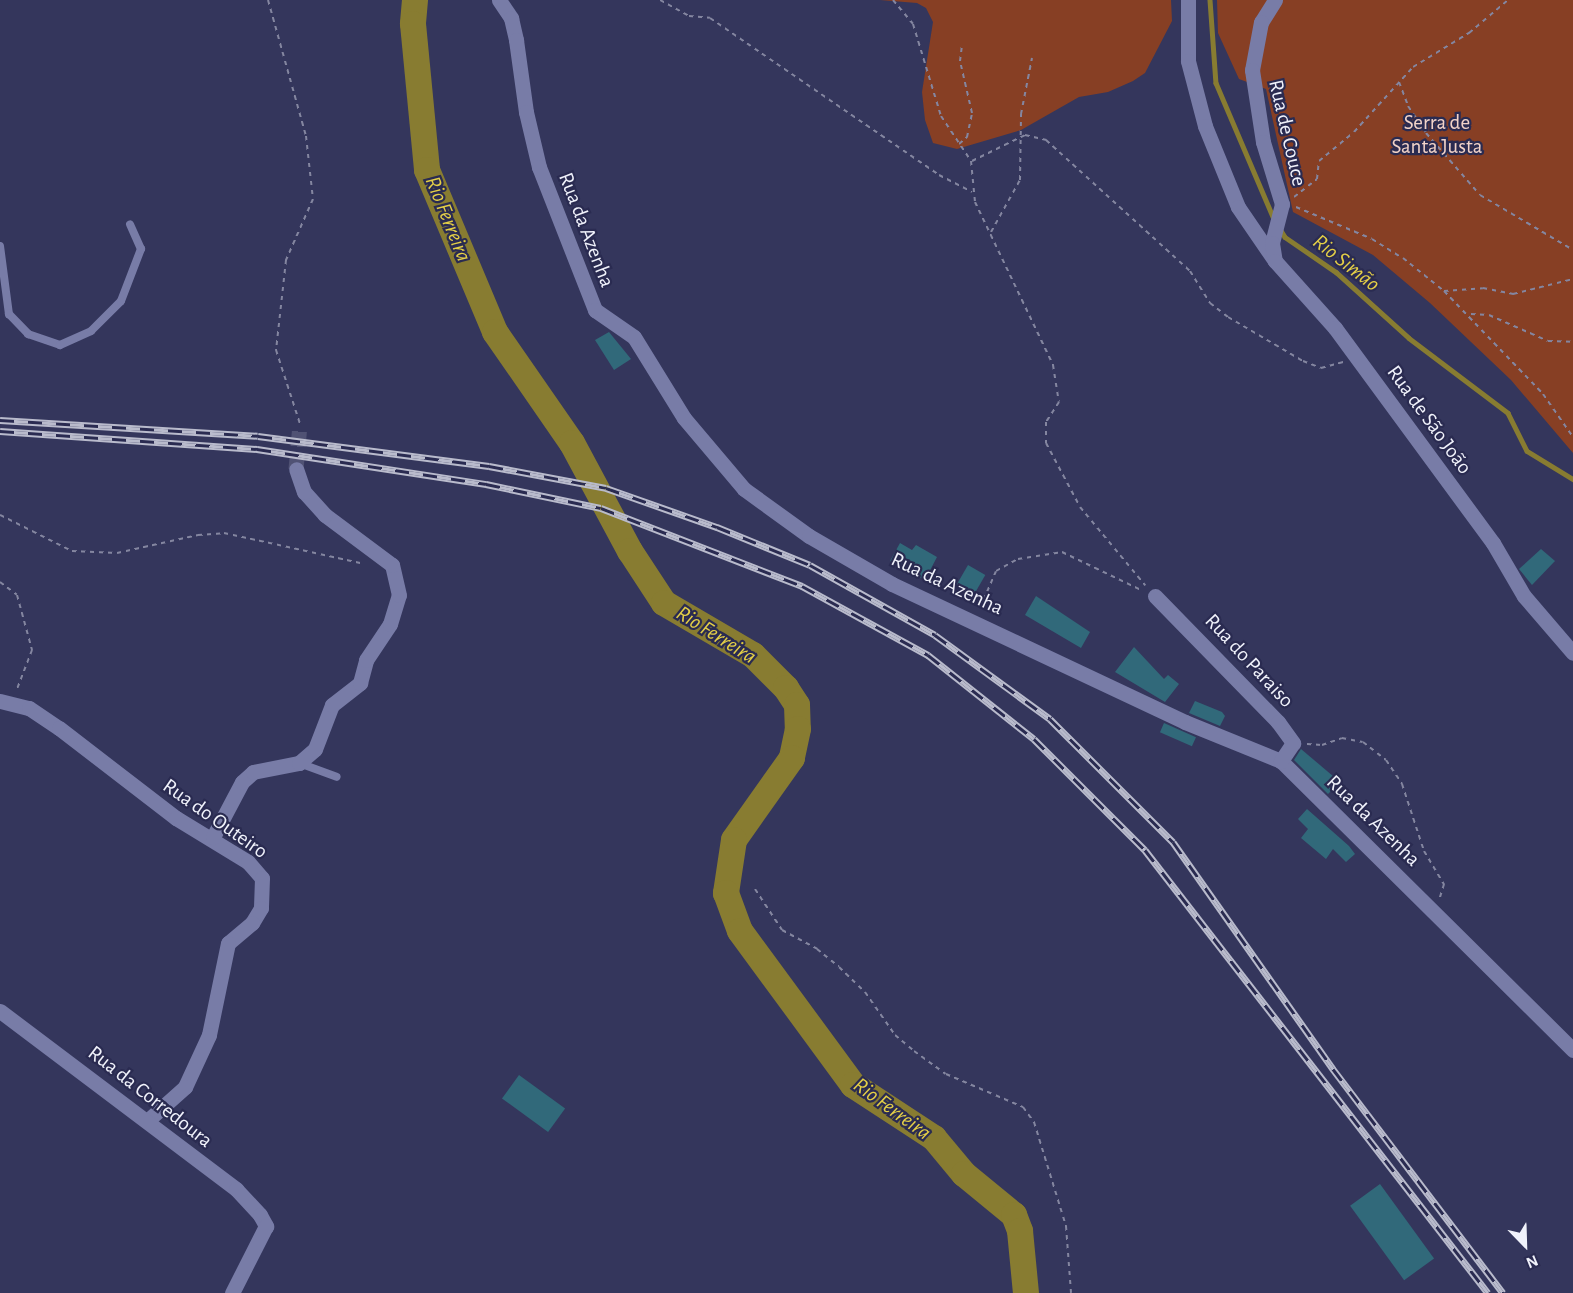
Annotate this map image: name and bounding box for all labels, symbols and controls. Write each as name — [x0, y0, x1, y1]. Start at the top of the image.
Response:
street label: Rua de Couce — [1263, 77, 1311, 189]
park label: Serra de Santa Justa — [1392, 110, 1482, 160]
street label: Rua da Azenha — [553, 169, 619, 291]
water label: Rio Ferreira — [419, 173, 477, 265]
water label: Rio Simão — [1307, 229, 1385, 297]
street label: Rua de São João — [1381, 361, 1477, 479]
street label: Rua da Azenha — [887, 547, 1007, 621]
water label: Rio Ferreira — [671, 600, 761, 670]
street label: Rua do Paraiso — [1199, 609, 1299, 713]
street label: Rua da Azenha — [1321, 770, 1425, 872]
street label: Rua do Outeiro — [158, 774, 272, 864]
street label: Rua da Corredoura — [83, 1041, 217, 1153]
water label: Rio Ferreira — [848, 1072, 936, 1146]
north arrow — [1495, 1215, 1555, 1275]
text: N — [1524, 1252, 1540, 1271]

